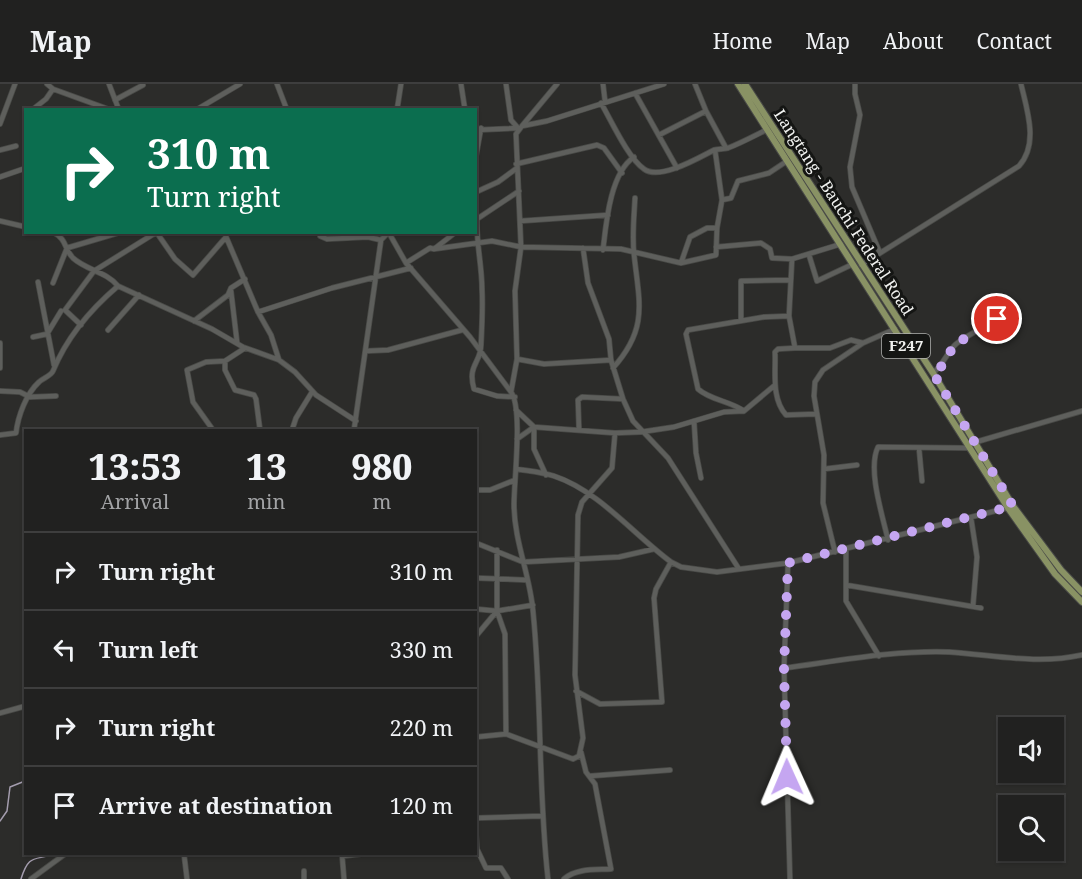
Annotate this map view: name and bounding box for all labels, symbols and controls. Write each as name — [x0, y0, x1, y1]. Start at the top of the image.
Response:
text: Map — [30, 22, 92, 60]
text: Home — [713, 27, 773, 55]
text: Map — [806, 27, 850, 55]
text: About — [883, 27, 944, 55]
text: Contact — [977, 27, 1052, 55]
street label: Langtang - Bauchi Federal Road — [769, 105, 919, 319]
text: 310 m — [147, 124, 271, 181]
icon: right — [48, 132, 126, 210]
text: Turn right — [147, 178, 280, 215]
pin — [971, 293, 1022, 344]
icon: arrive — [980, 302, 1013, 335]
road number: F247 — [882, 334, 930, 358]
text: 13:53 — [89, 442, 181, 491]
text: 13 — [246, 442, 287, 491]
text: 980 — [351, 442, 412, 491]
text: Arrival — [101, 488, 169, 515]
text: min — [247, 488, 285, 515]
text: m — [372, 488, 391, 515]
icon: right — [48, 555, 81, 588]
text: Turn right — [99, 556, 215, 586]
text: 310 m — [390, 556, 453, 586]
icon: left — [48, 633, 81, 666]
text: Turn left — [99, 634, 198, 664]
text: 330 m — [390, 634, 453, 664]
icon: right — [48, 711, 81, 744]
text: Turn right — [99, 712, 215, 742]
text: 220 m — [390, 712, 453, 742]
map controls — [998, 717, 1064, 861]
button: sound — [998, 717, 1064, 783]
position arrow — [755, 745, 819, 809]
icon: arrive — [48, 789, 81, 822]
text: Arrive at destination — [99, 790, 333, 820]
text: 120 m — [390, 790, 453, 820]
button: search — [998, 795, 1064, 861]

